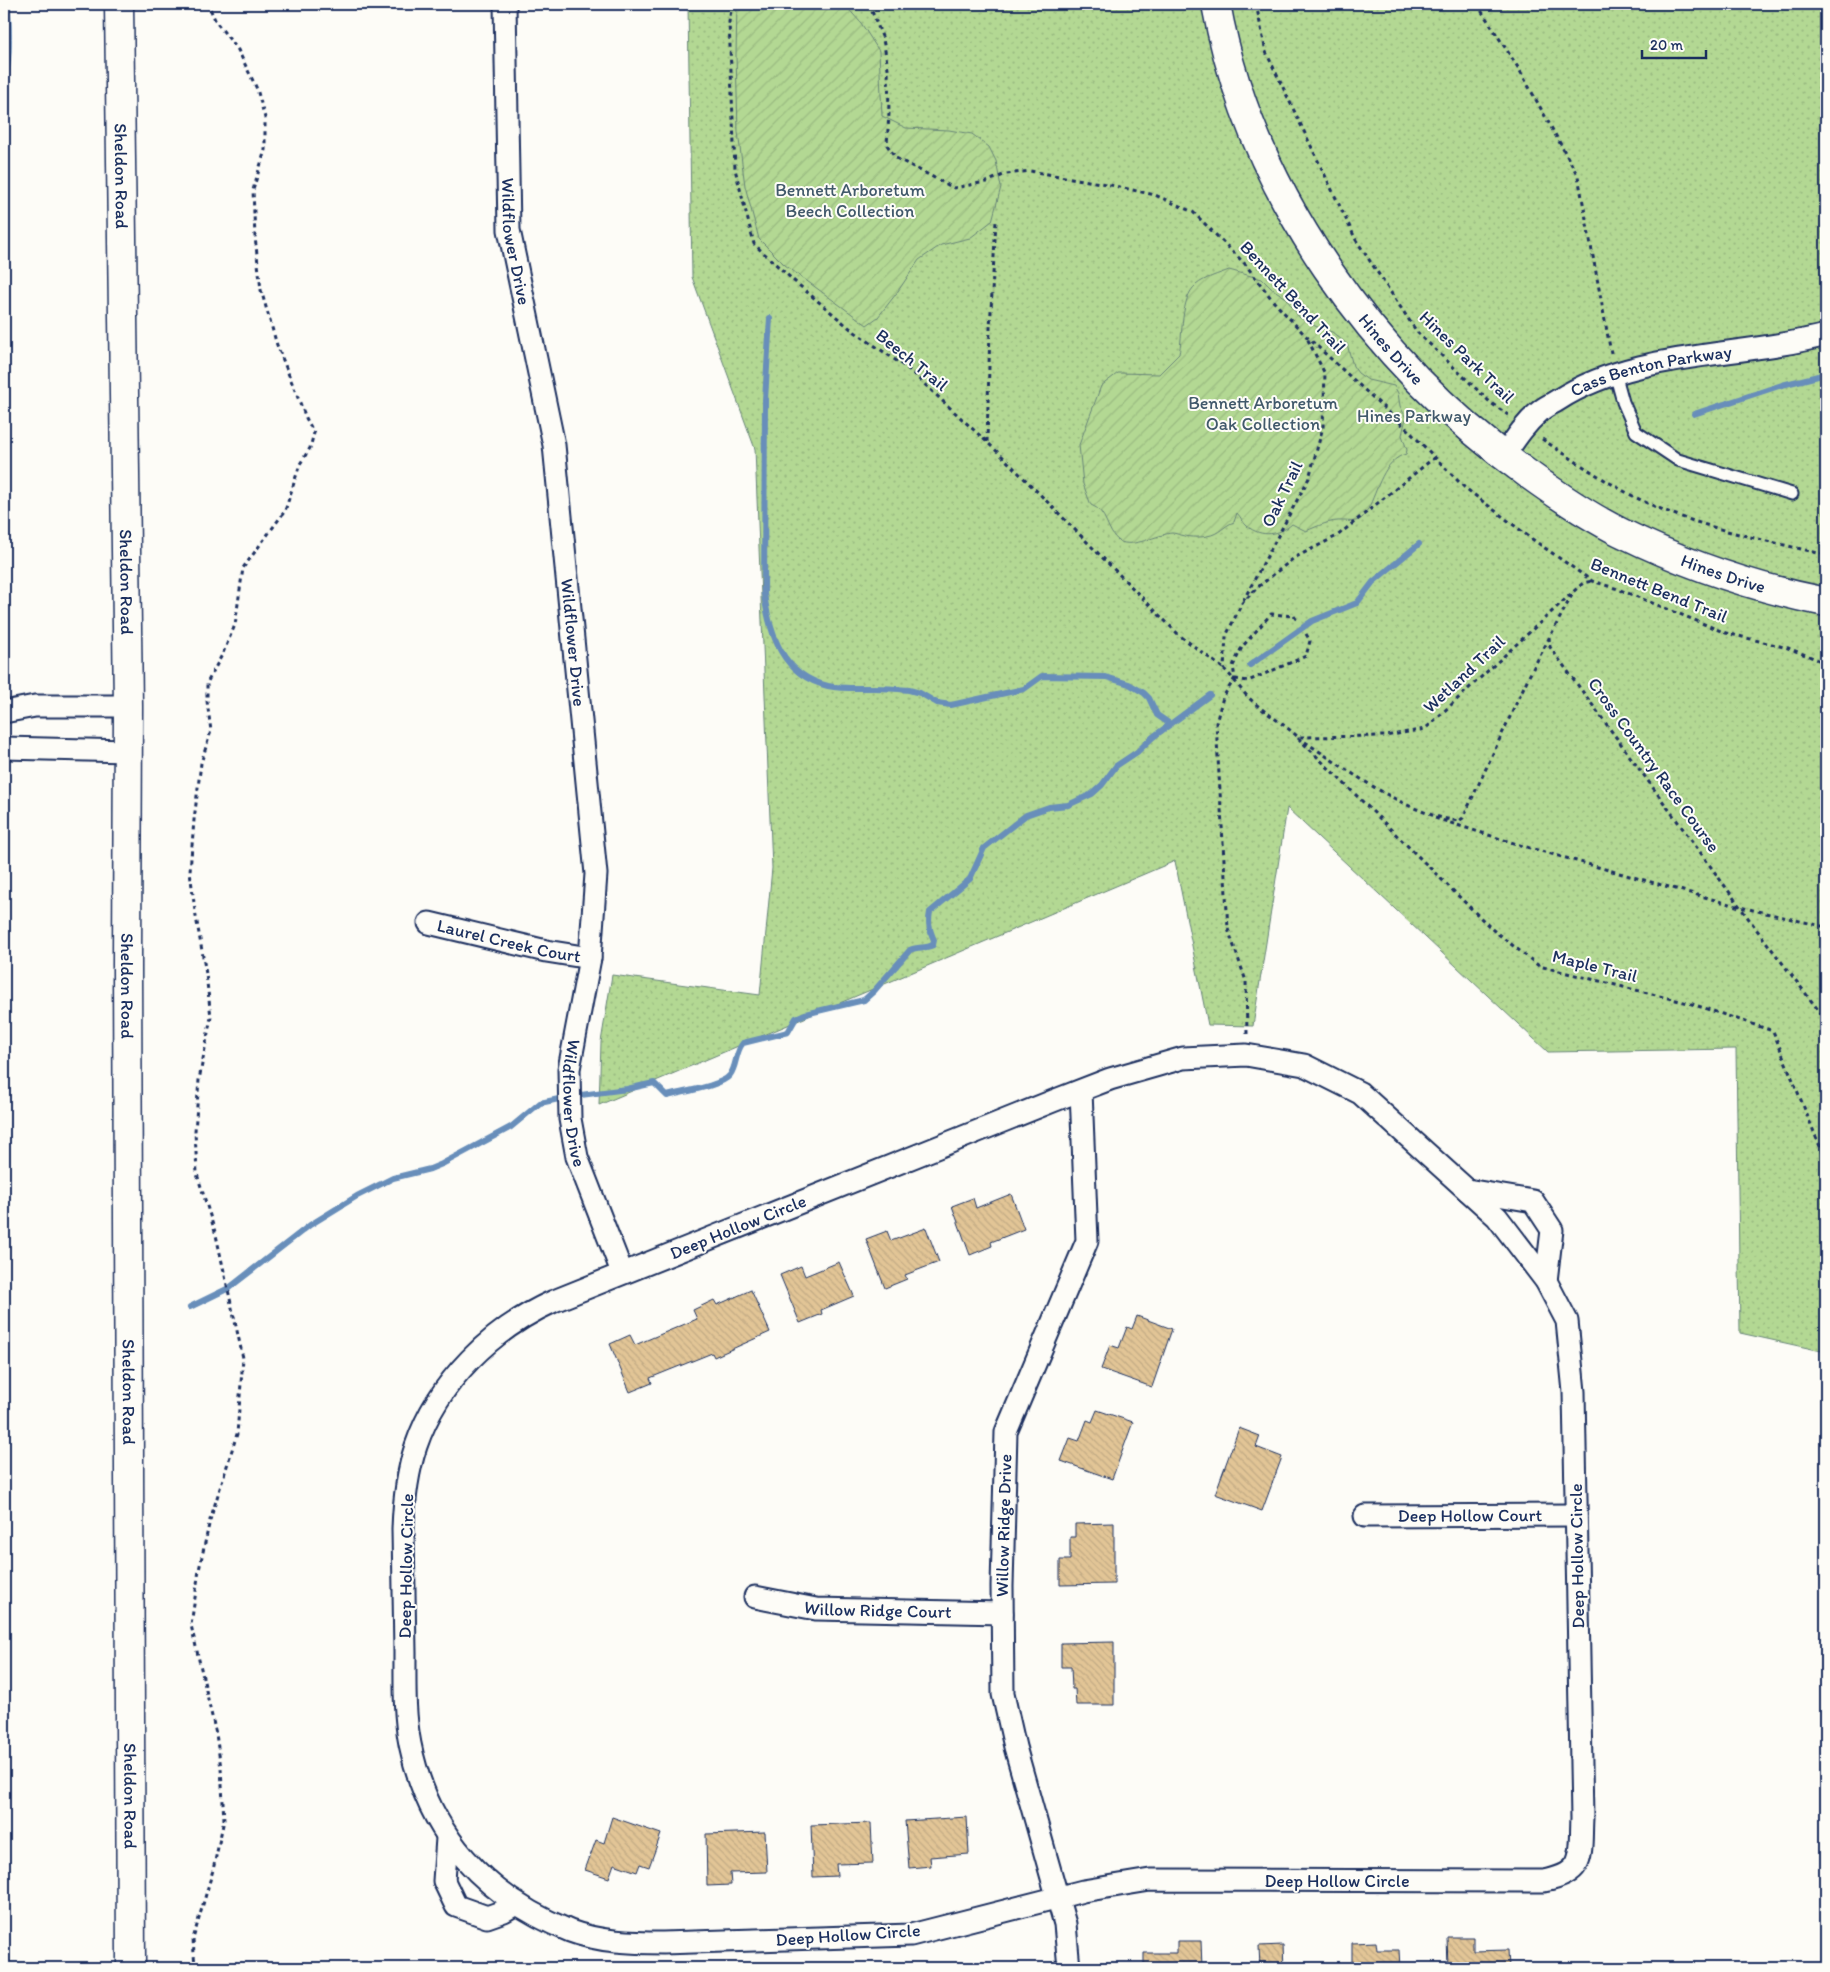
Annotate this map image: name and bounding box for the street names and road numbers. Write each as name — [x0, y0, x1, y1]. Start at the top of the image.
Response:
street label: Sheldon Road — [110, 123, 133, 229]
street label: Wildflower Drive — [497, 177, 535, 307]
street label: Bennett Bend Trail — [1235, 236, 1351, 358]
street label: Hines Park Trail — [1415, 306, 1519, 408]
street label: Hines Drive — [1354, 309, 1428, 390]
street label: Beech Trail — [871, 324, 953, 396]
street label: Cass Benton Parkway — [1566, 340, 1733, 402]
street label: Oak Trail — [1257, 457, 1307, 531]
street label: Sheldon Road — [115, 529, 138, 635]
street label: Hines Drive — [1678, 549, 1768, 598]
street label: Bennett Bend Trail — [1587, 552, 1731, 628]
street label: Wildflower Drive — [556, 577, 591, 707]
street label: Wetland Trail — [1418, 630, 1510, 718]
street label: Cross Country Race Course — [1583, 673, 1725, 857]
street label: Laurel Creek Court — [435, 914, 583, 967]
street label: Sheldon Road — [116, 933, 138, 1039]
street label: Maple Trail — [1550, 945, 1640, 987]
street label: Wildflower Drive — [557, 1037, 591, 1170]
street label: Deep Hollow Circle — [667, 1190, 809, 1264]
street label: Sheldon Road — [117, 1339, 140, 1445]
street label: Willow Ridge Drive — [991, 1454, 1016, 1597]
street label: Deep Hollow Circle — [1565, 1483, 1589, 1629]
street label: Deep Hollow Circle — [394, 1493, 418, 1639]
street label: Deep Hollow Court — [1398, 1504, 1542, 1527]
street label: Willow Ridge Court — [802, 1596, 952, 1623]
street label: Sheldon Road — [119, 1743, 142, 1849]
street label: Deep Hollow Circle — [1264, 1870, 1410, 1892]
street label: Deep Hollow Circle — [775, 1919, 921, 1951]

